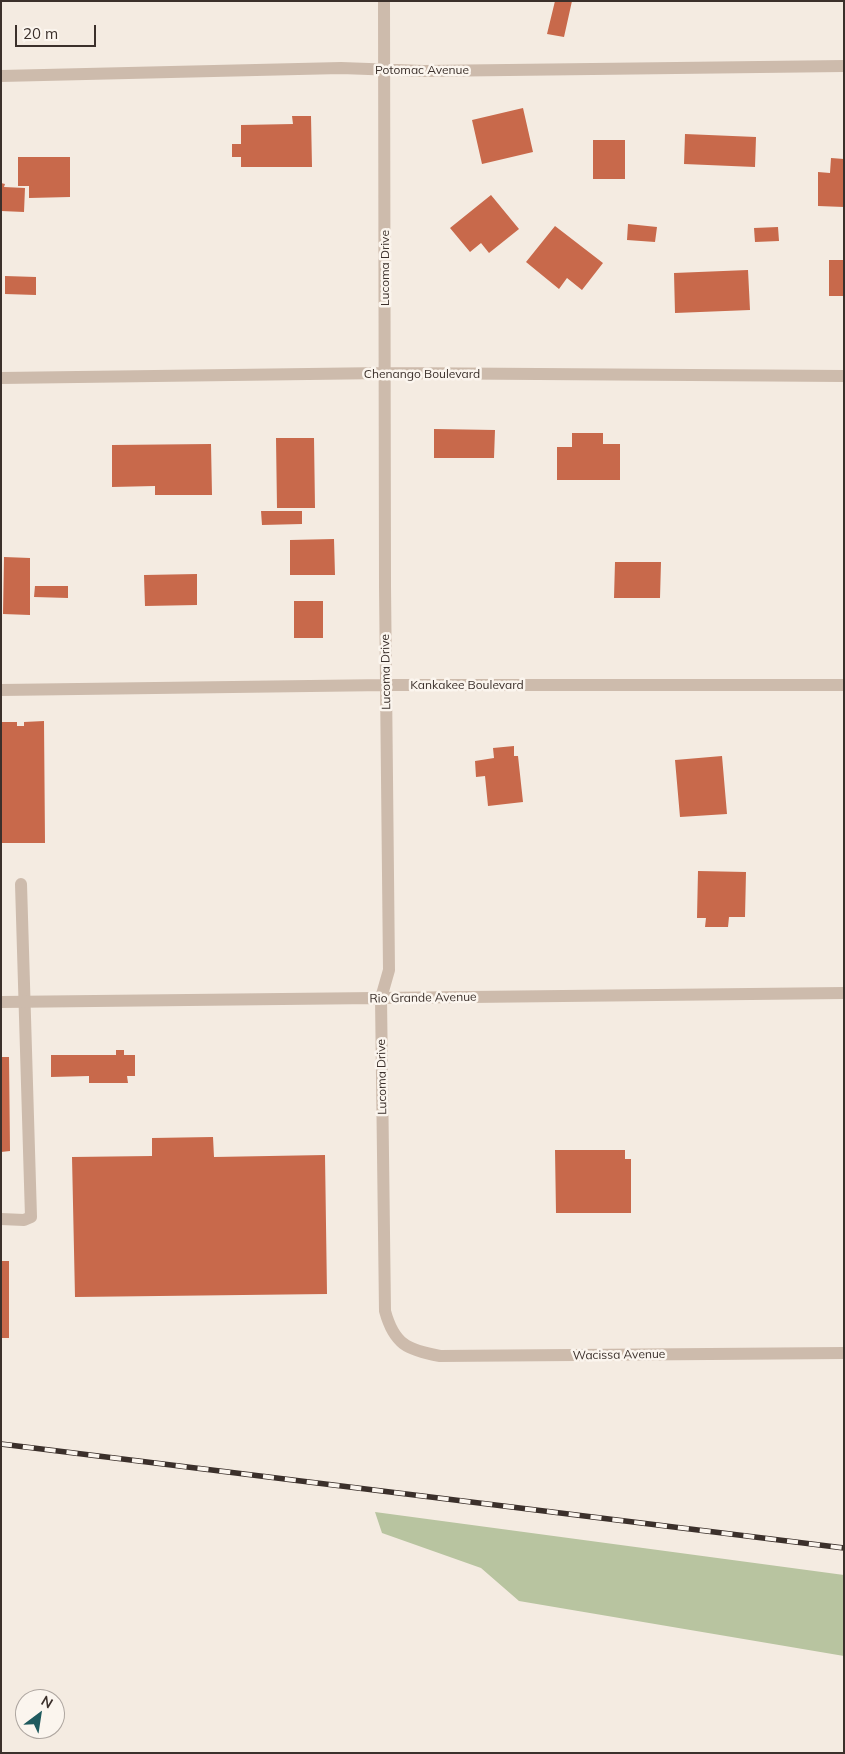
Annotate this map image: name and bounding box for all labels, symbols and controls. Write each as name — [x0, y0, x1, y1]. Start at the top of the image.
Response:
scale bar — [18, 15, 99, 47]
text: 20 m — [23, 24, 58, 43]
street label: Potomac Avenue — [375, 63, 469, 77]
street label: Lucoma Drive — [378, 230, 392, 306]
street label: Chenango Boulevard — [364, 367, 480, 381]
street label: Lucoma Drive — [378, 634, 394, 710]
street label: Kankakee Boulevard — [410, 678, 524, 692]
street label: Rio Grande Avenue — [369, 990, 477, 1006]
street label: Lucoma Drive — [374, 1039, 390, 1115]
street label: Wacissa Avenue — [573, 1347, 665, 1363]
north arrow — [15, 1689, 65, 1739]
text: N — [38, 1692, 56, 1712]

